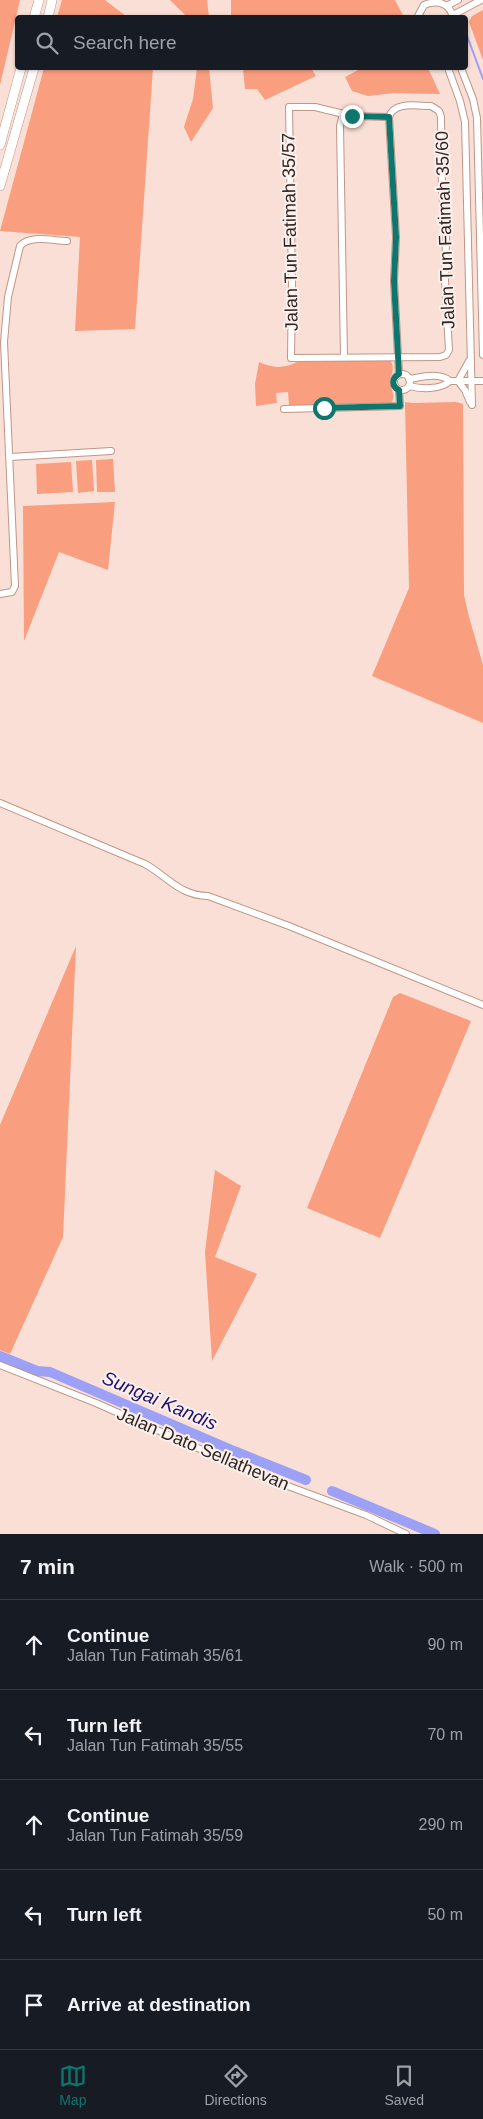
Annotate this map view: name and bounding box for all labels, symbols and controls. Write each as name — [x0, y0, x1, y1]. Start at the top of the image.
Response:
search box — [15, 15, 468, 70]
icon: search — [33, 29, 61, 57]
text: Search here — [73, 32, 177, 53]
route end — [341, 105, 364, 128]
street label: Jalan Tun Fatimah 35/60 — [432, 131, 458, 329]
street label: Jalan Tun Fatimah 35/57 — [278, 133, 302, 331]
route start — [313, 397, 336, 420]
water label: Sungai Kandis — [99, 1367, 221, 1434]
street label: Jalan Dato Sellathevan — [114, 1404, 292, 1494]
text: 7 min — [20, 1555, 75, 1578]
text: Walk · 500 m — [369, 1558, 463, 1575]
text: Continue — [67, 1625, 149, 1646]
icon: ahead — [20, 1631, 48, 1659]
text: 90 m — [427, 1636, 463, 1653]
text: Jalan Tun Fatimah 35/61 — [67, 1647, 243, 1664]
text: Turn left — [67, 1715, 142, 1736]
icon: left — [20, 1721, 48, 1749]
text: 70 m — [427, 1726, 463, 1743]
text: Jalan Tun Fatimah 35/55 — [67, 1737, 243, 1754]
text: Continue — [67, 1805, 149, 1826]
icon: ahead — [20, 1811, 48, 1839]
text: 290 m — [419, 1816, 463, 1833]
text: Jalan Tun Fatimah 35/59 — [67, 1827, 243, 1844]
icon: left — [20, 1901, 48, 1929]
text: Turn left — [67, 1904, 142, 1925]
text: 50 m — [427, 1906, 463, 1923]
icon: arrive — [20, 1991, 48, 2019]
text: Arrive at destination — [67, 1994, 251, 2015]
tab: Map — [59, 2062, 87, 2108]
tab: Directions — [205, 2062, 267, 2108]
tab: Saved — [384, 2062, 424, 2108]

